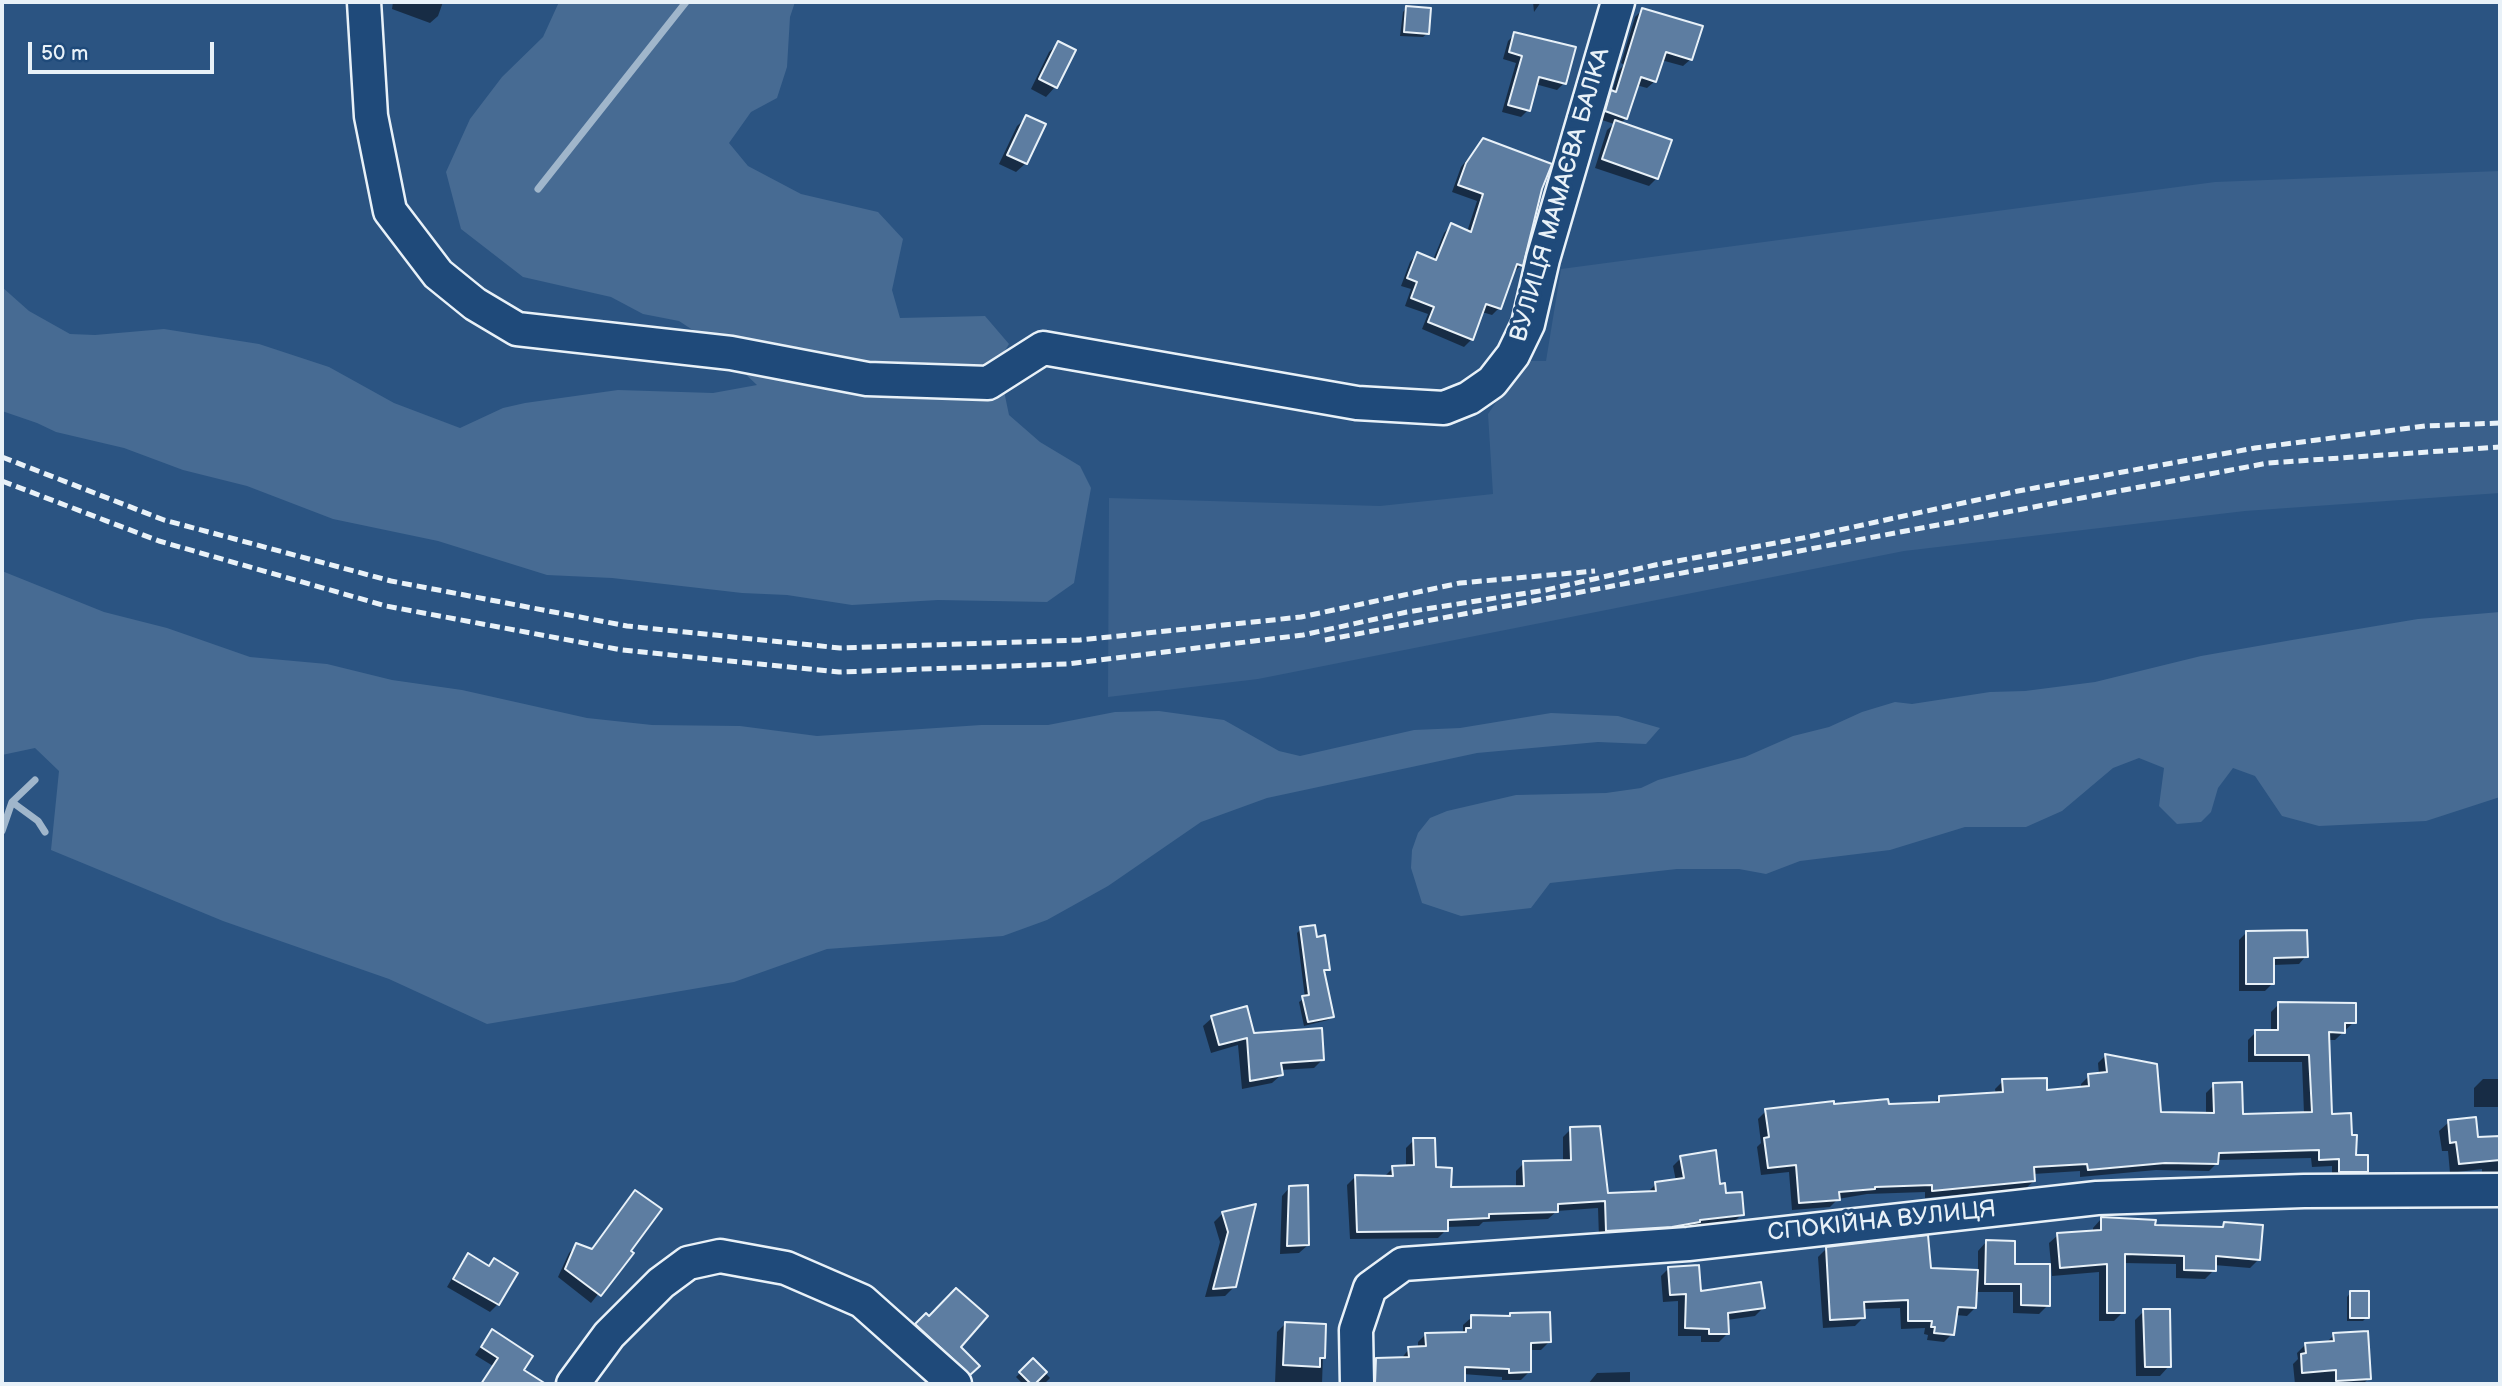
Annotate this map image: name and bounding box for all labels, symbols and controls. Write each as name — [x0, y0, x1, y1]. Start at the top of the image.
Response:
scale bar — [32, 28, 217, 72]
text: 50 m — [41, 41, 88, 66]
street label: ВУЛИЦЯ МАМАЄВА БАЛКА — [1505, 45, 1617, 345]
street label: СПОКІЙНА ВУЛИЦЯ — [1766, 1196, 1998, 1248]

